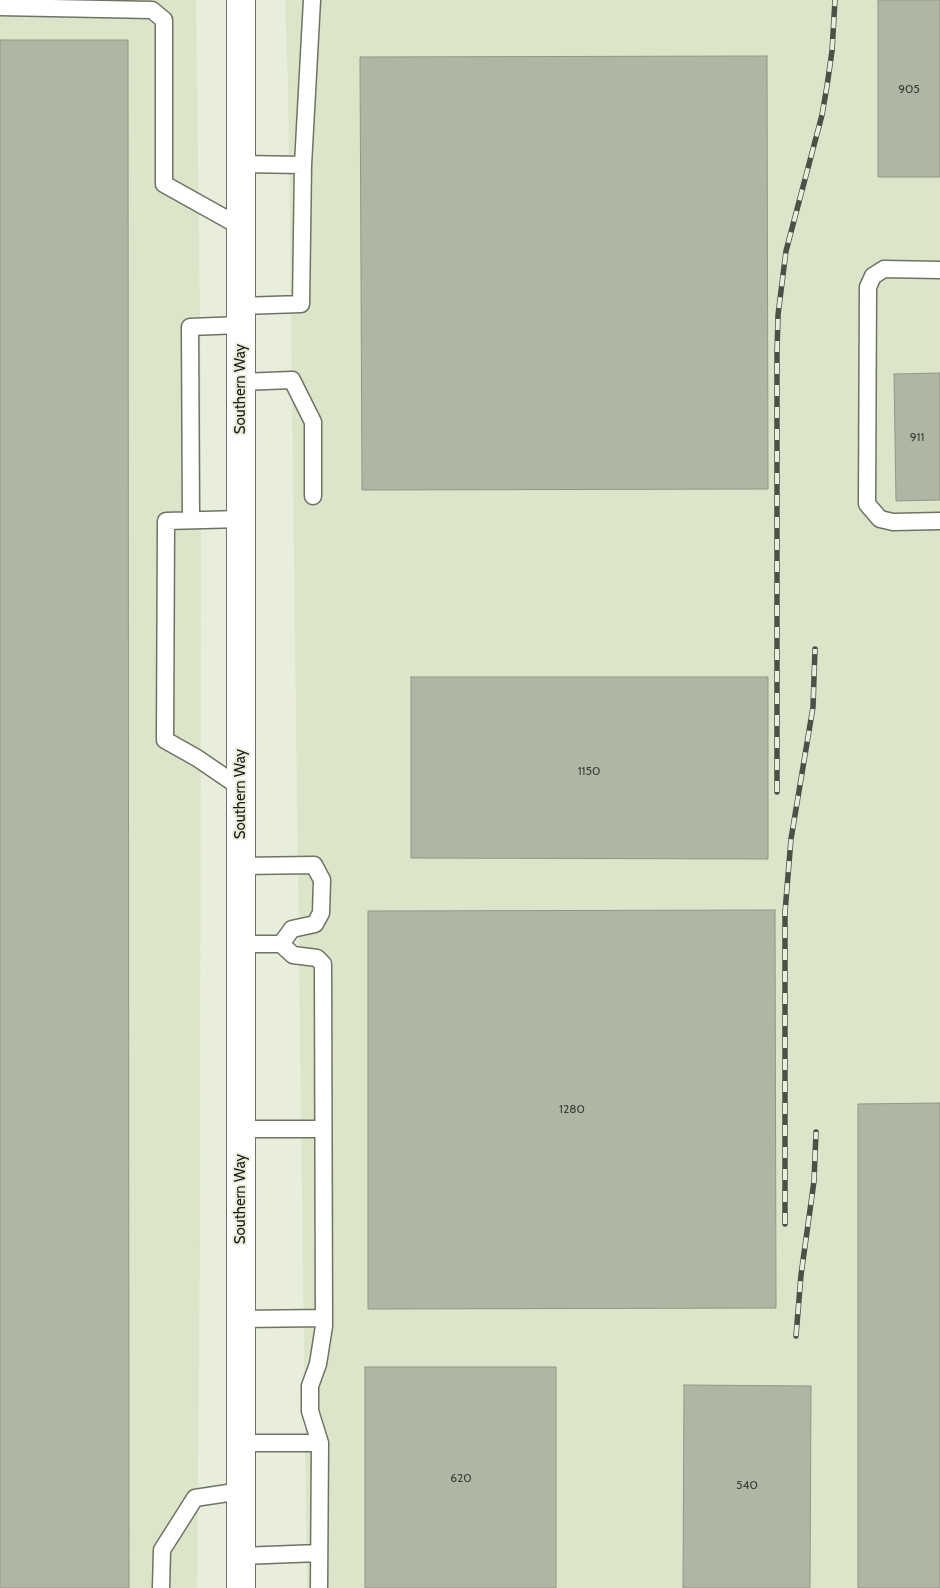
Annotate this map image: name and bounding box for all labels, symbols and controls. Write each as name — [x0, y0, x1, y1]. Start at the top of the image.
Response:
house number: 905 — [898, 82, 920, 96]
street label: Southern Way — [232, 344, 250, 434]
house number: 911 — [910, 430, 924, 444]
street label: Southern Way — [232, 749, 250, 839]
house number: 1150 — [578, 764, 600, 778]
house number: 1280 — [559, 1102, 585, 1116]
street label: Southern Way — [232, 1154, 250, 1244]
house number: 620 — [450, 1471, 472, 1485]
house number: 540 — [736, 1478, 758, 1492]

